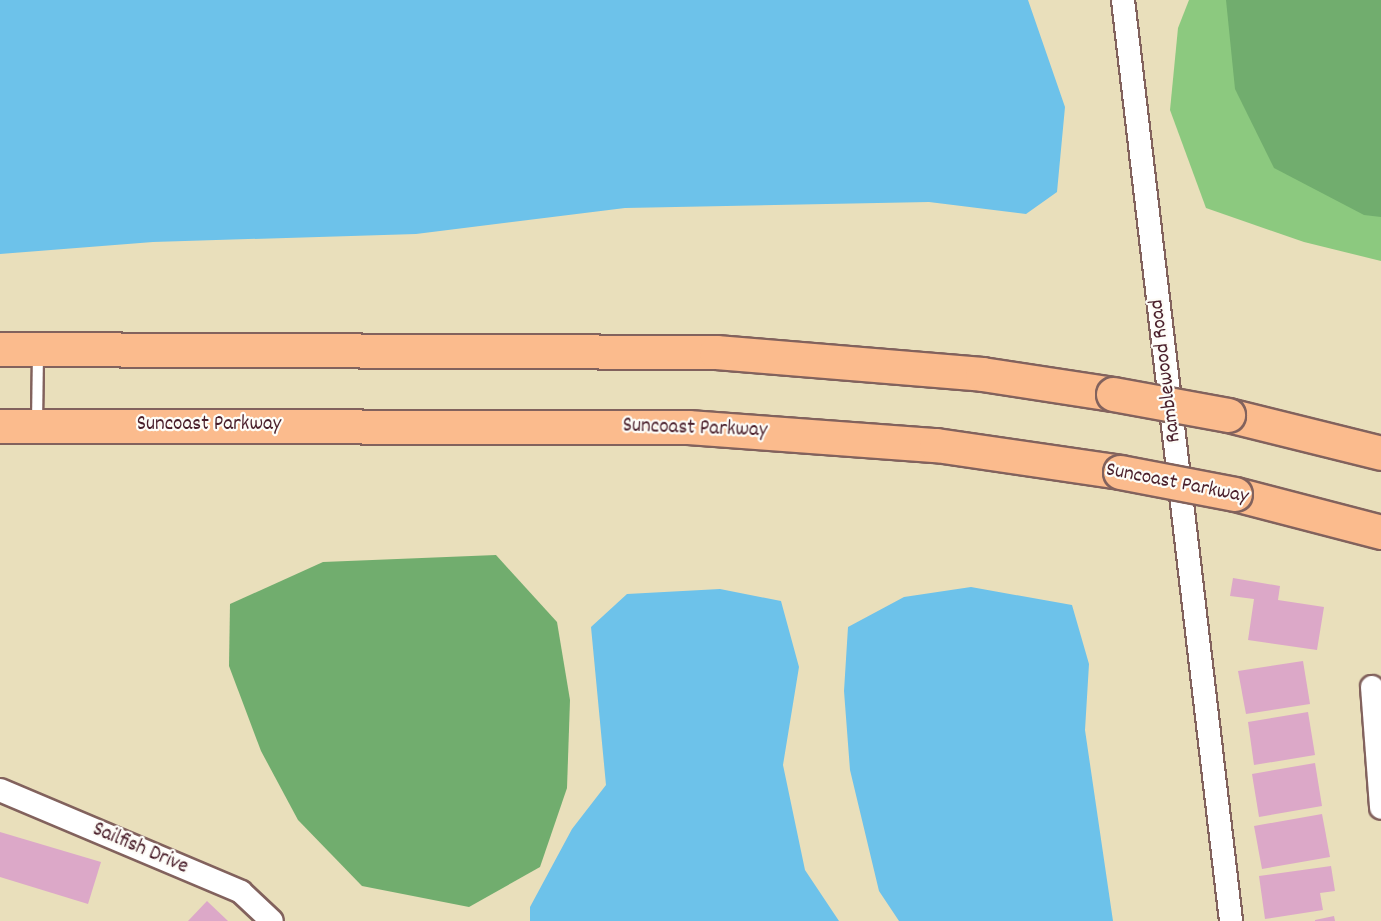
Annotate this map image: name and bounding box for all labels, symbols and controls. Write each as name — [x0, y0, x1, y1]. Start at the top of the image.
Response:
street label: Ramblewood Road — [1145, 298, 1187, 444]
street label: Suncoast Parkway — [137, 412, 281, 438]
street label: Suncoast Parkway — [622, 414, 768, 444]
street label: Suncoast Parkway — [1104, 458, 1250, 510]
street label: Sailfish Drive — [88, 818, 192, 880]

